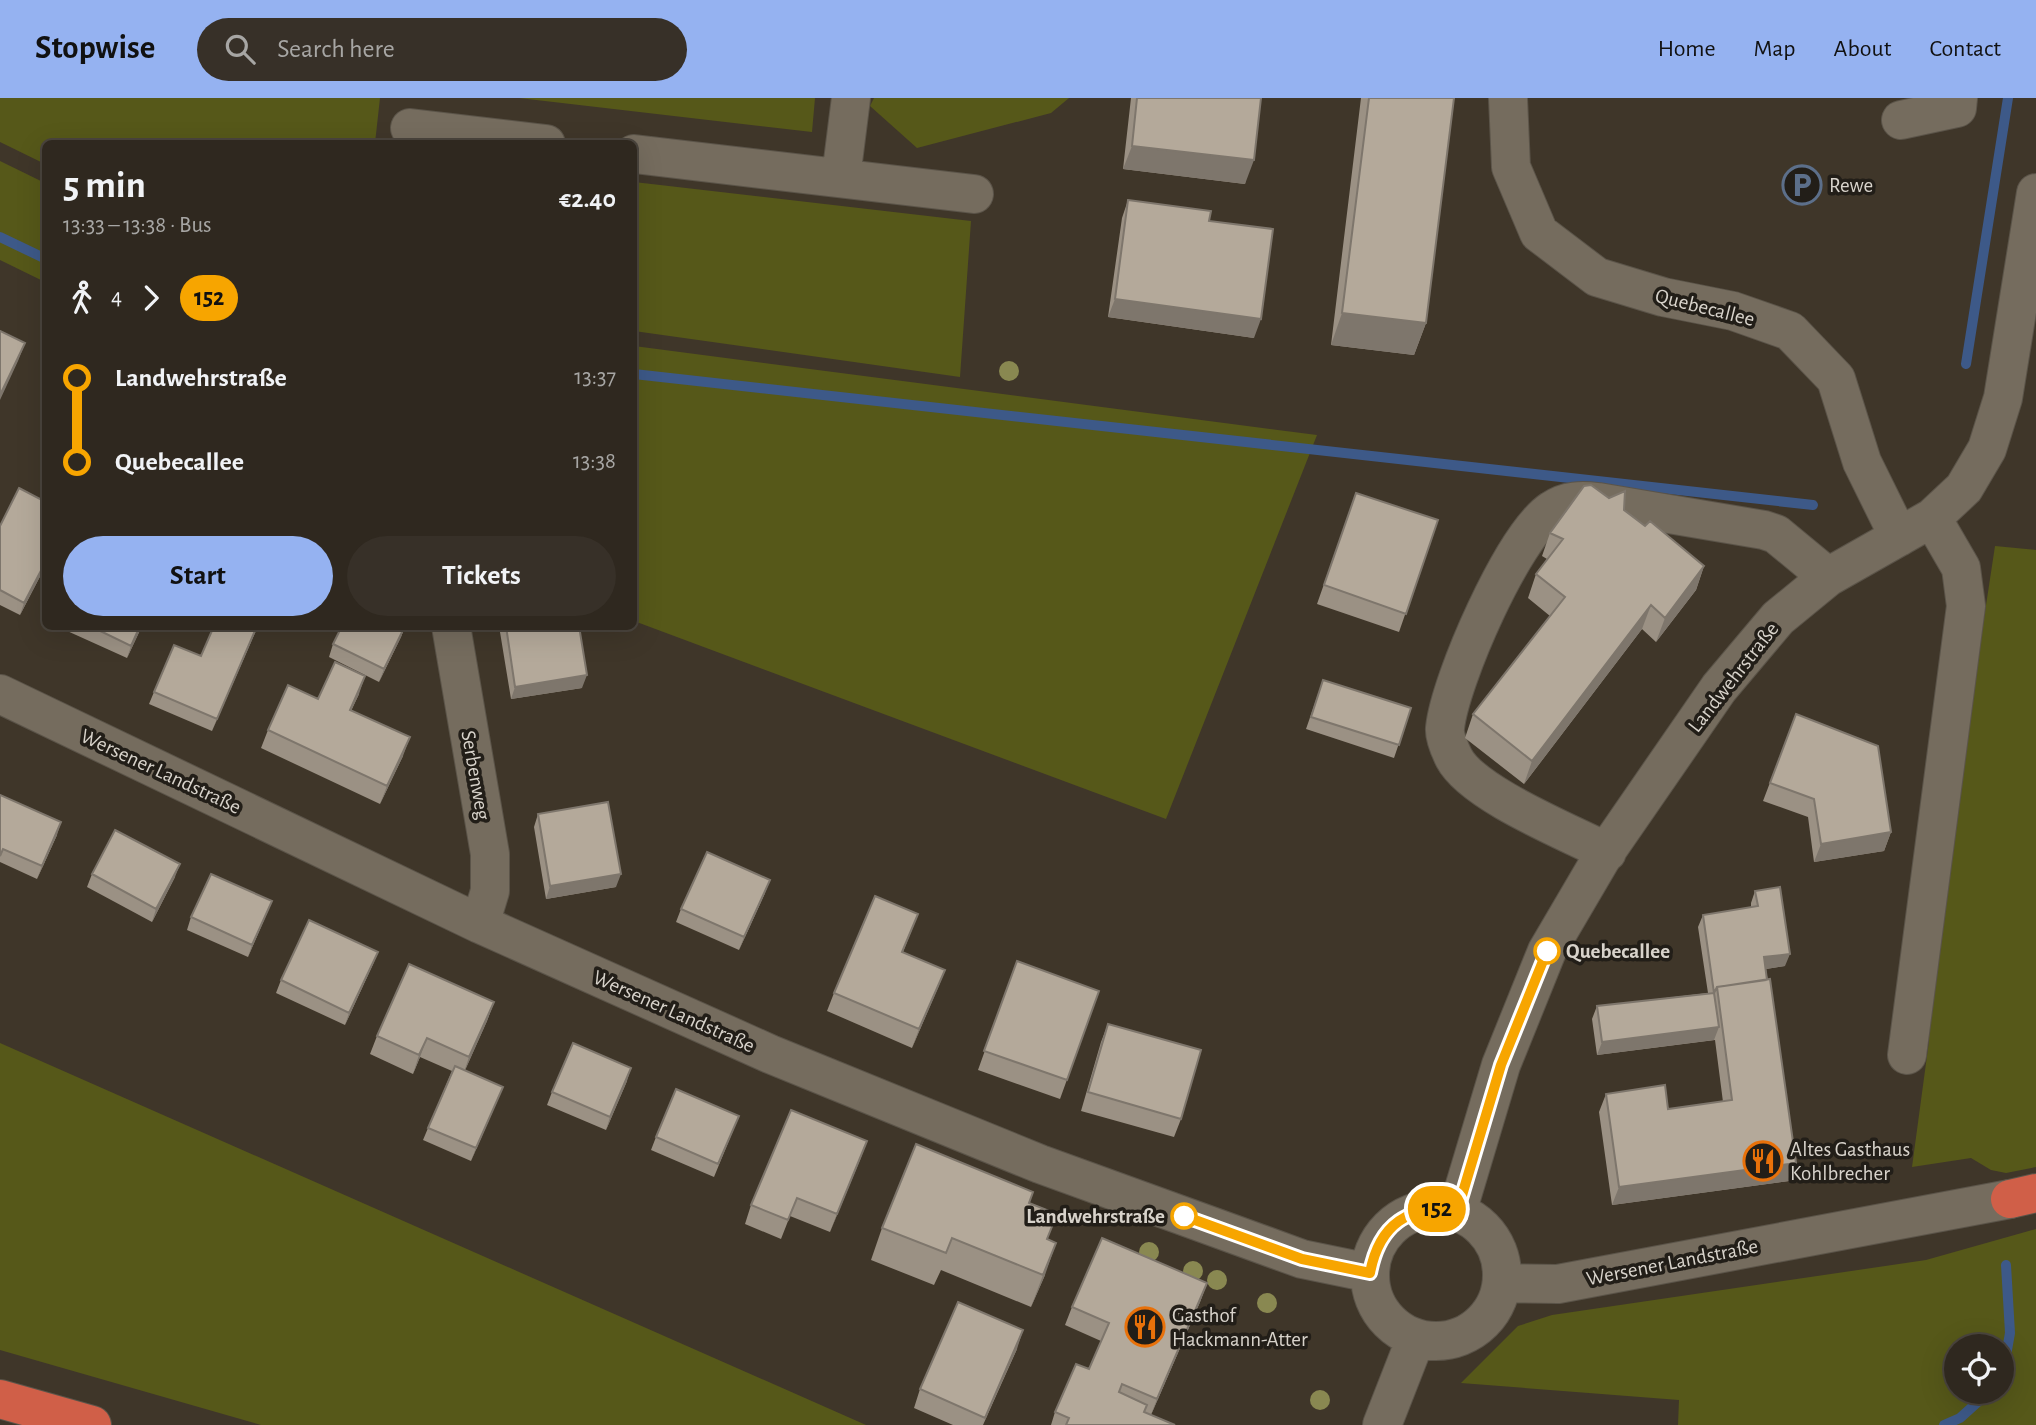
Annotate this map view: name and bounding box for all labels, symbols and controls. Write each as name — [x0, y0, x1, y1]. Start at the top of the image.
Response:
search box — [197, 18, 687, 81]
icon: search — [221, 30, 259, 68]
text: Stopwise — [35, 32, 155, 65]
text: Search here — [277, 36, 395, 62]
text: Home — [1658, 37, 1716, 61]
text: Map — [1754, 37, 1796, 61]
text: About — [1834, 37, 1891, 61]
text: Contact — [1929, 37, 2001, 61]
parking icon: Rewe — [1781, 164, 1823, 206]
text: 5 min — [63, 167, 146, 205]
place label: Rewe — [1829, 175, 1873, 196]
text: €2.40 — [559, 186, 616, 212]
text: 13:33 – 13:38 · Bus — [63, 214, 212, 237]
icon: walk — [63, 279, 101, 317]
icon: forward — [132, 279, 170, 317]
street label: Quebecallee — [1653, 285, 1757, 330]
text: 4 — [111, 286, 122, 309]
text: 152 — [194, 286, 224, 310]
text: Landwehrstraße — [115, 365, 287, 391]
text: 13:37 — [574, 366, 616, 389]
text: Quebecallee — [115, 449, 244, 475]
text: 13:38 — [573, 450, 616, 473]
button: Start — [63, 536, 333, 616]
button: Tickets — [347, 536, 616, 616]
street label: Landwehrstraße — [1684, 618, 1783, 736]
street label: Wersener Landstraße — [77, 725, 244, 818]
street label: Serbenweg — [457, 729, 494, 822]
marker: Quebecallee — [1534, 938, 1560, 964]
place label: Quebecallee — [1566, 941, 1670, 963]
street label: Wersener Landstraße — [590, 966, 758, 1057]
place label: Altes Gasthaus Kohlbrecher — [1790, 1139, 1910, 1184]
restaurant icon: Altes Gasthaus Kohlbrecher — [1742, 1140, 1784, 1182]
line badge: 152 — [1397, 1186, 1477, 1232]
text: 152 — [1422, 1197, 1452, 1221]
marker: Landwehrstraße — [1171, 1203, 1197, 1229]
place label: Landwehrstraße — [1026, 1206, 1165, 1227]
street label: Wersener Landstraße — [1584, 1236, 1760, 1289]
place label: Gasthof Hackmann-Atter — [1172, 1305, 1308, 1350]
restaurant icon: Gasthof Hackmann-Atter — [1124, 1306, 1166, 1348]
map controls — [1944, 1334, 2014, 1404]
button: locate — [1944, 1334, 2014, 1404]

